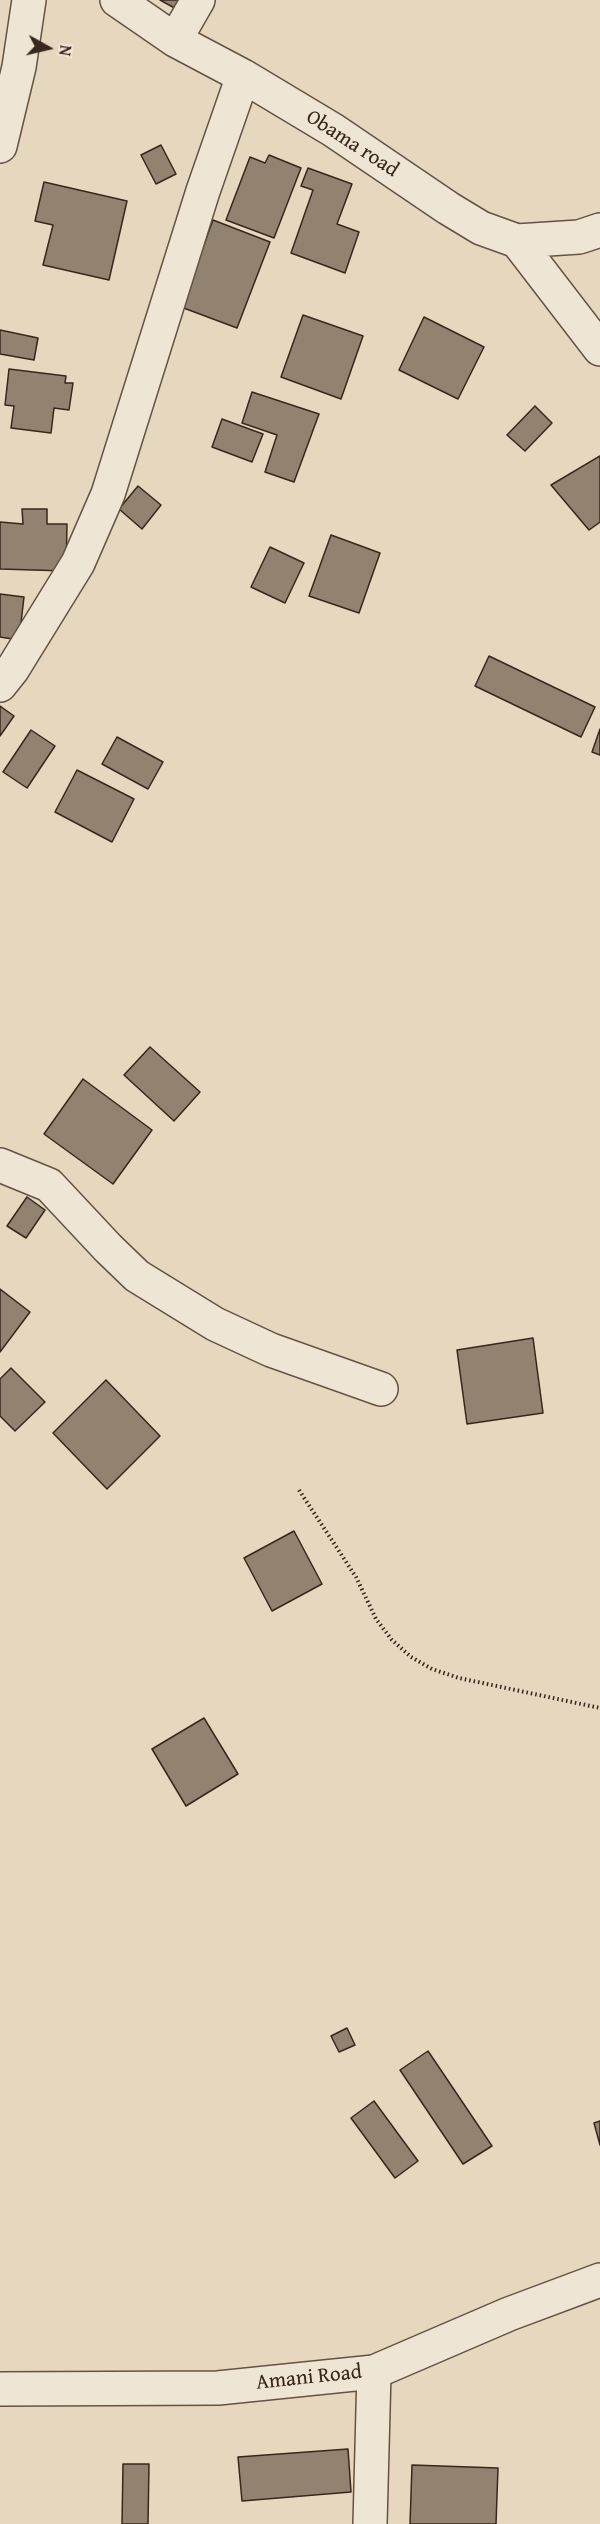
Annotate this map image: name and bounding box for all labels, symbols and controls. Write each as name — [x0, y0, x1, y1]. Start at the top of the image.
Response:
north arrow — [18, 18, 78, 78]
text: N — [53, 44, 78, 57]
street label: Obama road — [301, 105, 403, 183]
street label: Amani Road — [255, 2360, 363, 2396]

